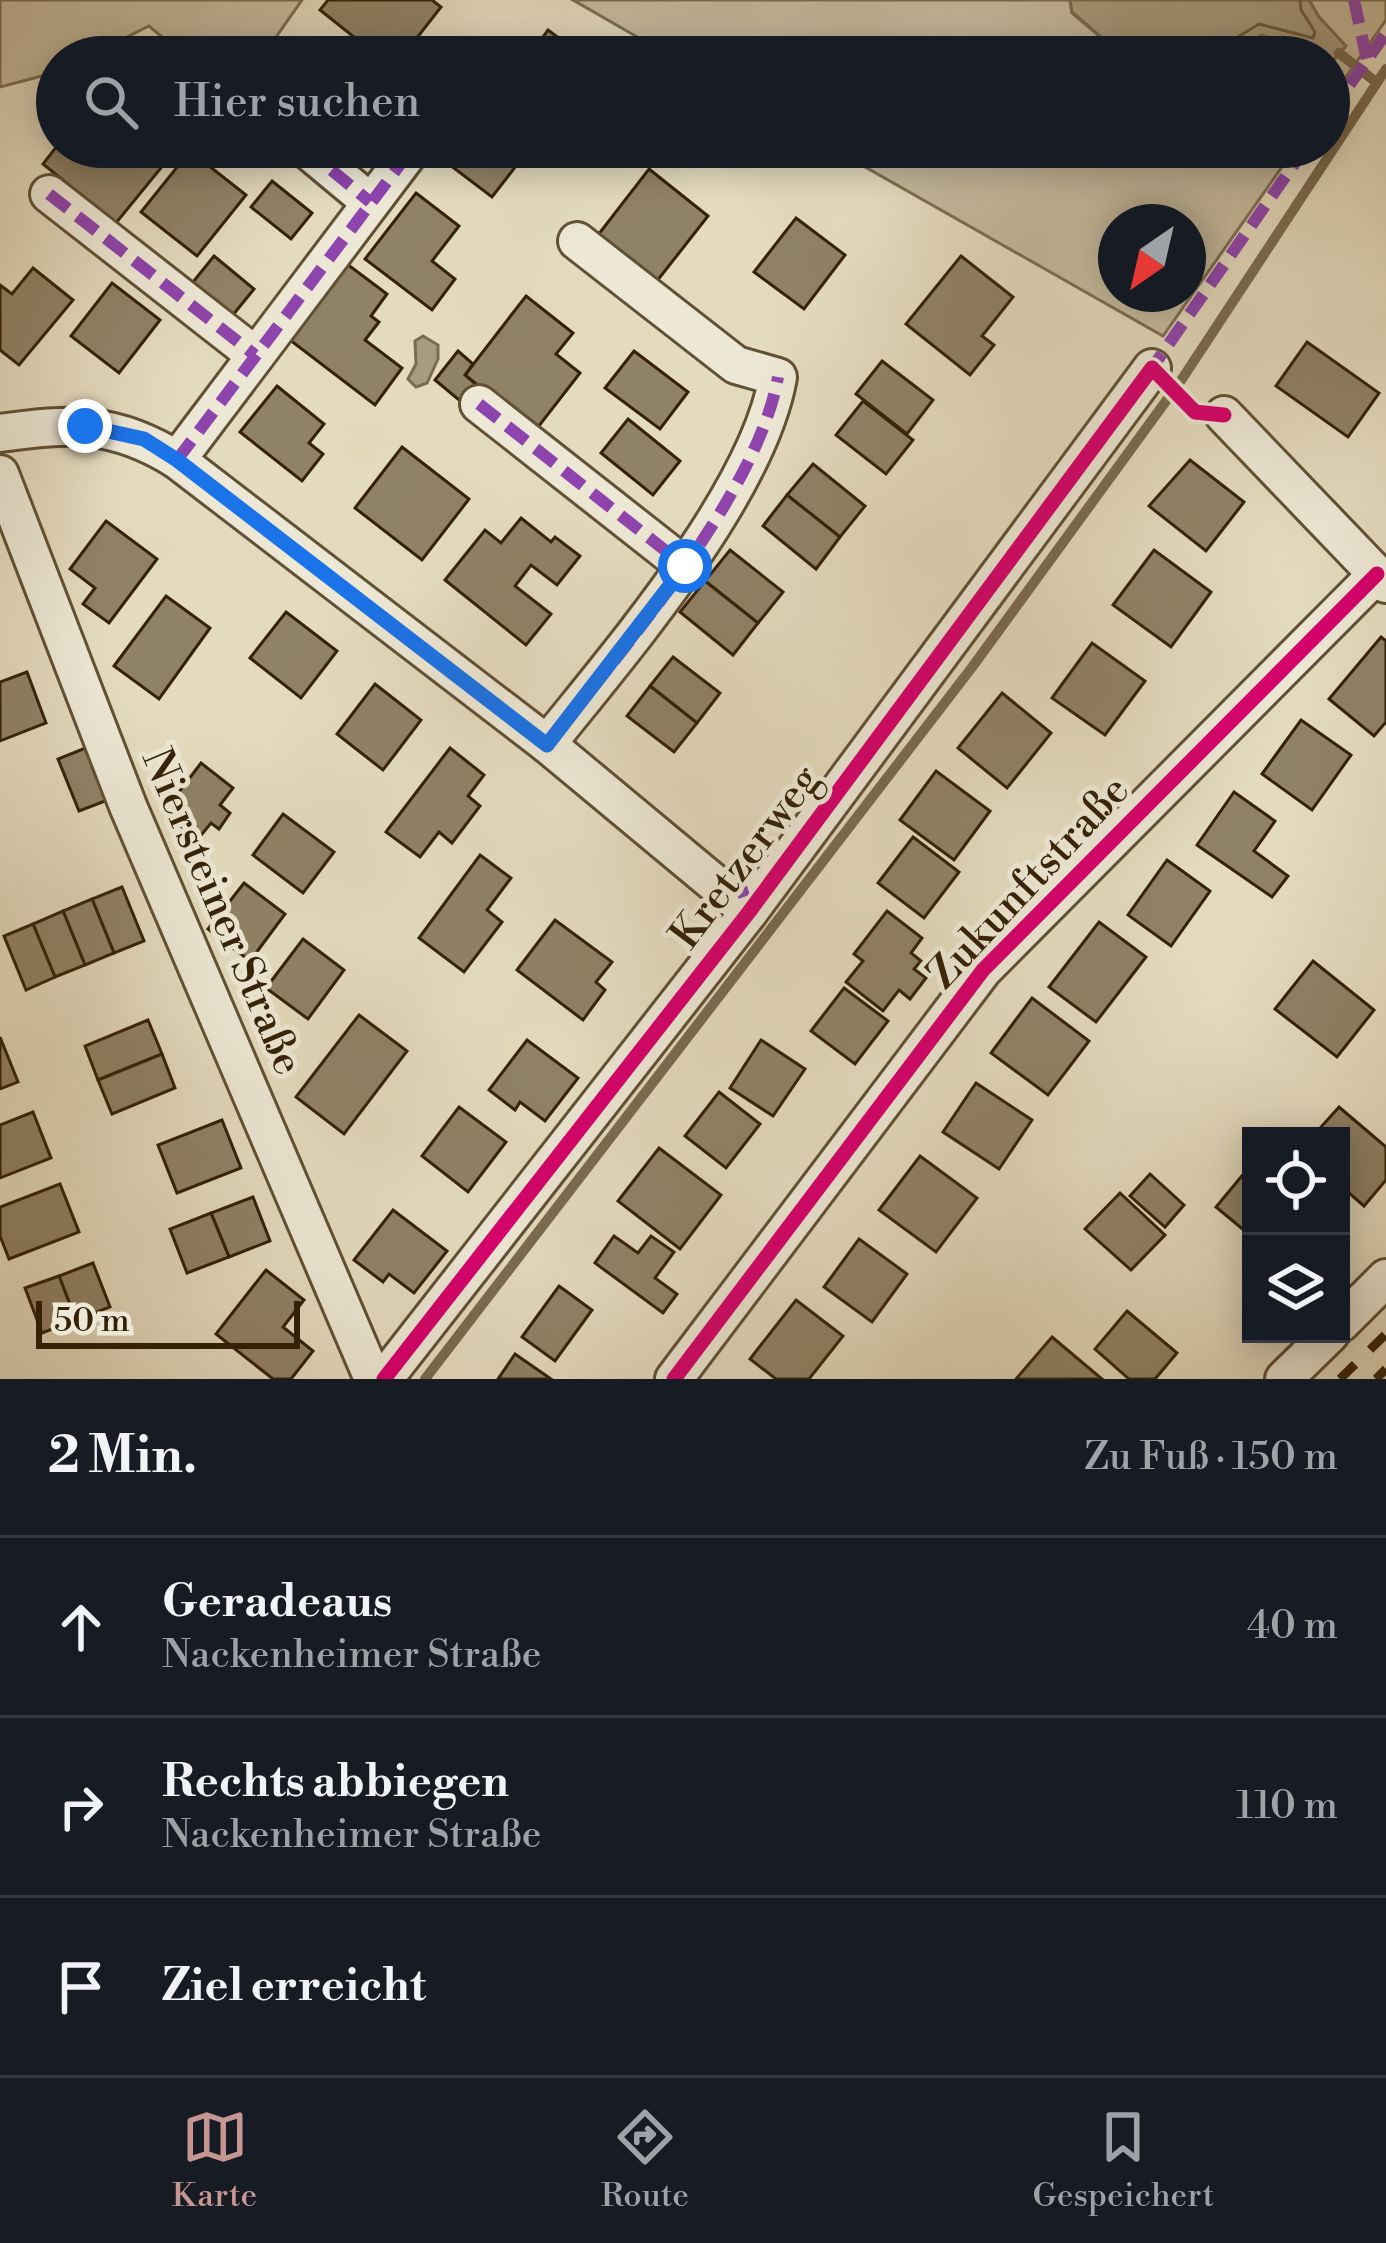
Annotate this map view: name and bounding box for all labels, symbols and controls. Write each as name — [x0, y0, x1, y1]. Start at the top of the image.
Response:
search box — [36, 36, 1350, 168]
icon: search — [78, 69, 144, 135]
text: Hier suchen — [174, 74, 420, 131]
north arrow — [1098, 204, 1206, 312]
route end — [58, 399, 112, 453]
route start — [658, 539, 712, 593]
street label: Niersteiner Straße — [129, 741, 314, 1083]
street label: Kretzerweg — [659, 755, 833, 961]
street label: Zukunftstraße — [916, 765, 1141, 1000]
map controls — [1242, 1127, 1350, 1343]
button: locate — [1242, 1127, 1350, 1235]
button: layers — [1242, 1235, 1350, 1343]
scale bar — [36, 1295, 300, 1348]
text: 50 m — [54, 1301, 130, 1342]
text: 2 Min. — [48, 1425, 197, 1489]
text: Zu Fuß · 150 m — [1084, 1433, 1338, 1482]
text: Geradeaus — [162, 1574, 392, 1631]
icon: ahead — [48, 1594, 114, 1660]
text: 40 m — [1247, 1602, 1338, 1651]
text: Nackenheimer Straße — [162, 1631, 542, 1680]
text: Rechts abbiegen — [162, 1754, 509, 1811]
icon: right — [48, 1774, 114, 1840]
text: 110 m — [1236, 1782, 1338, 1831]
text: Nackenheimer Straße — [162, 1811, 542, 1860]
icon: arrive — [48, 1954, 114, 2020]
text: Ziel erreicht — [162, 1958, 426, 2015]
tab: Karte — [172, 2104, 257, 2217]
tab: Route — [601, 2104, 689, 2217]
tab: Gespeichert — [1032, 2104, 1214, 2217]

